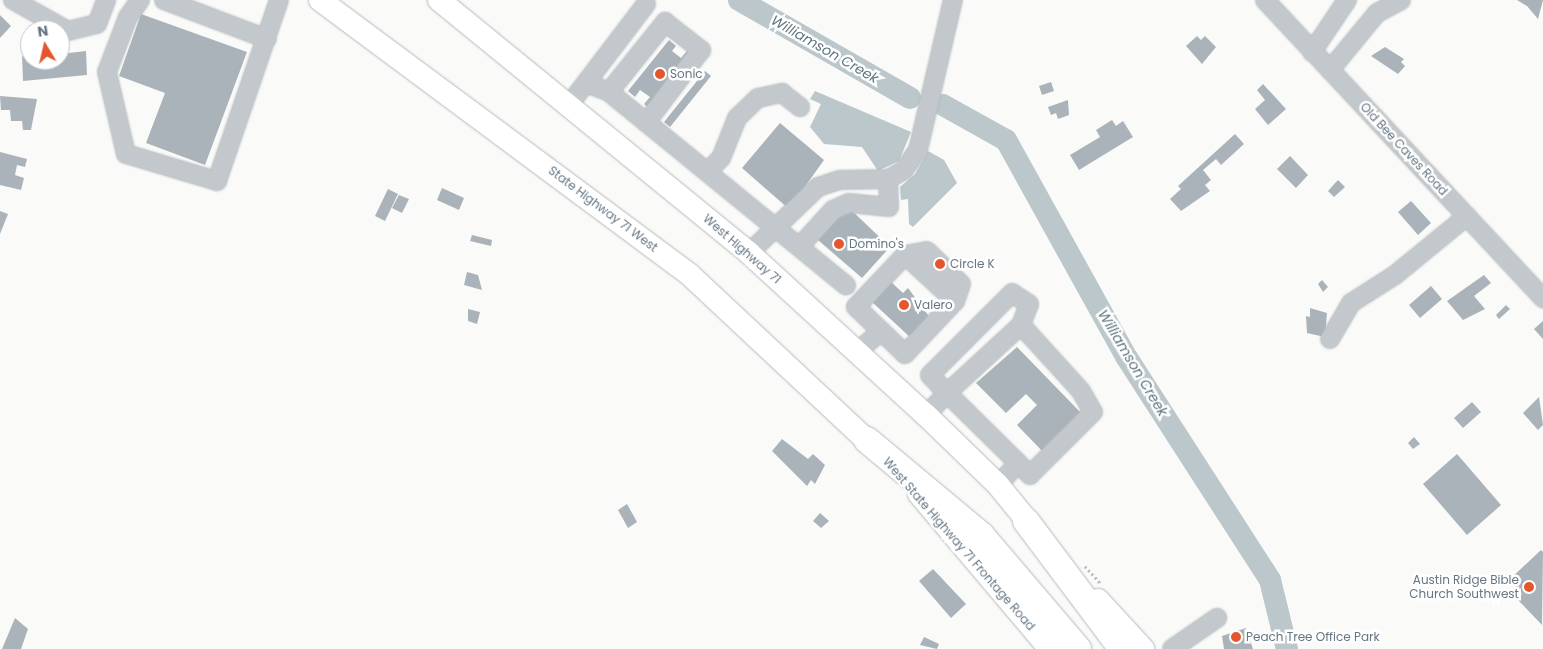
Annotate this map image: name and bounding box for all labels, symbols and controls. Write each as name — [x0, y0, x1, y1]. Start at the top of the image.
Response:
water label: Williamson Creek — [768, 11, 882, 87]
north arrow — [20, 20, 70, 70]
text: N — [36, 20, 50, 42]
place label: Sonic — [670, 67, 703, 81]
marker: Sonic — [654, 68, 666, 80]
street label: Old Bee Caves Road — [1357, 100, 1451, 198]
street label: State Highway 71 West — [546, 163, 660, 255]
street label: West Highway 71 — [700, 211, 784, 287]
place label: Domino's — [849, 237, 904, 251]
marker: Domino's — [833, 238, 845, 250]
place label: Circle K — [950, 257, 995, 271]
marker: Circle K — [934, 258, 946, 270]
place label: Valero — [914, 298, 953, 312]
marker: Valero — [898, 299, 910, 311]
water label: Williamson Creek — [1095, 307, 1171, 419]
street label: West State Highway 71 Frontage Road — [880, 455, 1038, 633]
place label: Austin Ridge Bible Church Southwest — [1409, 573, 1519, 601]
marker: Austin Ridge Bible Church Southwest — [1523, 581, 1535, 593]
place label: Peach Tree Office Park — [1246, 630, 1380, 644]
marker: Peach Tree Office Park — [1230, 631, 1242, 643]

